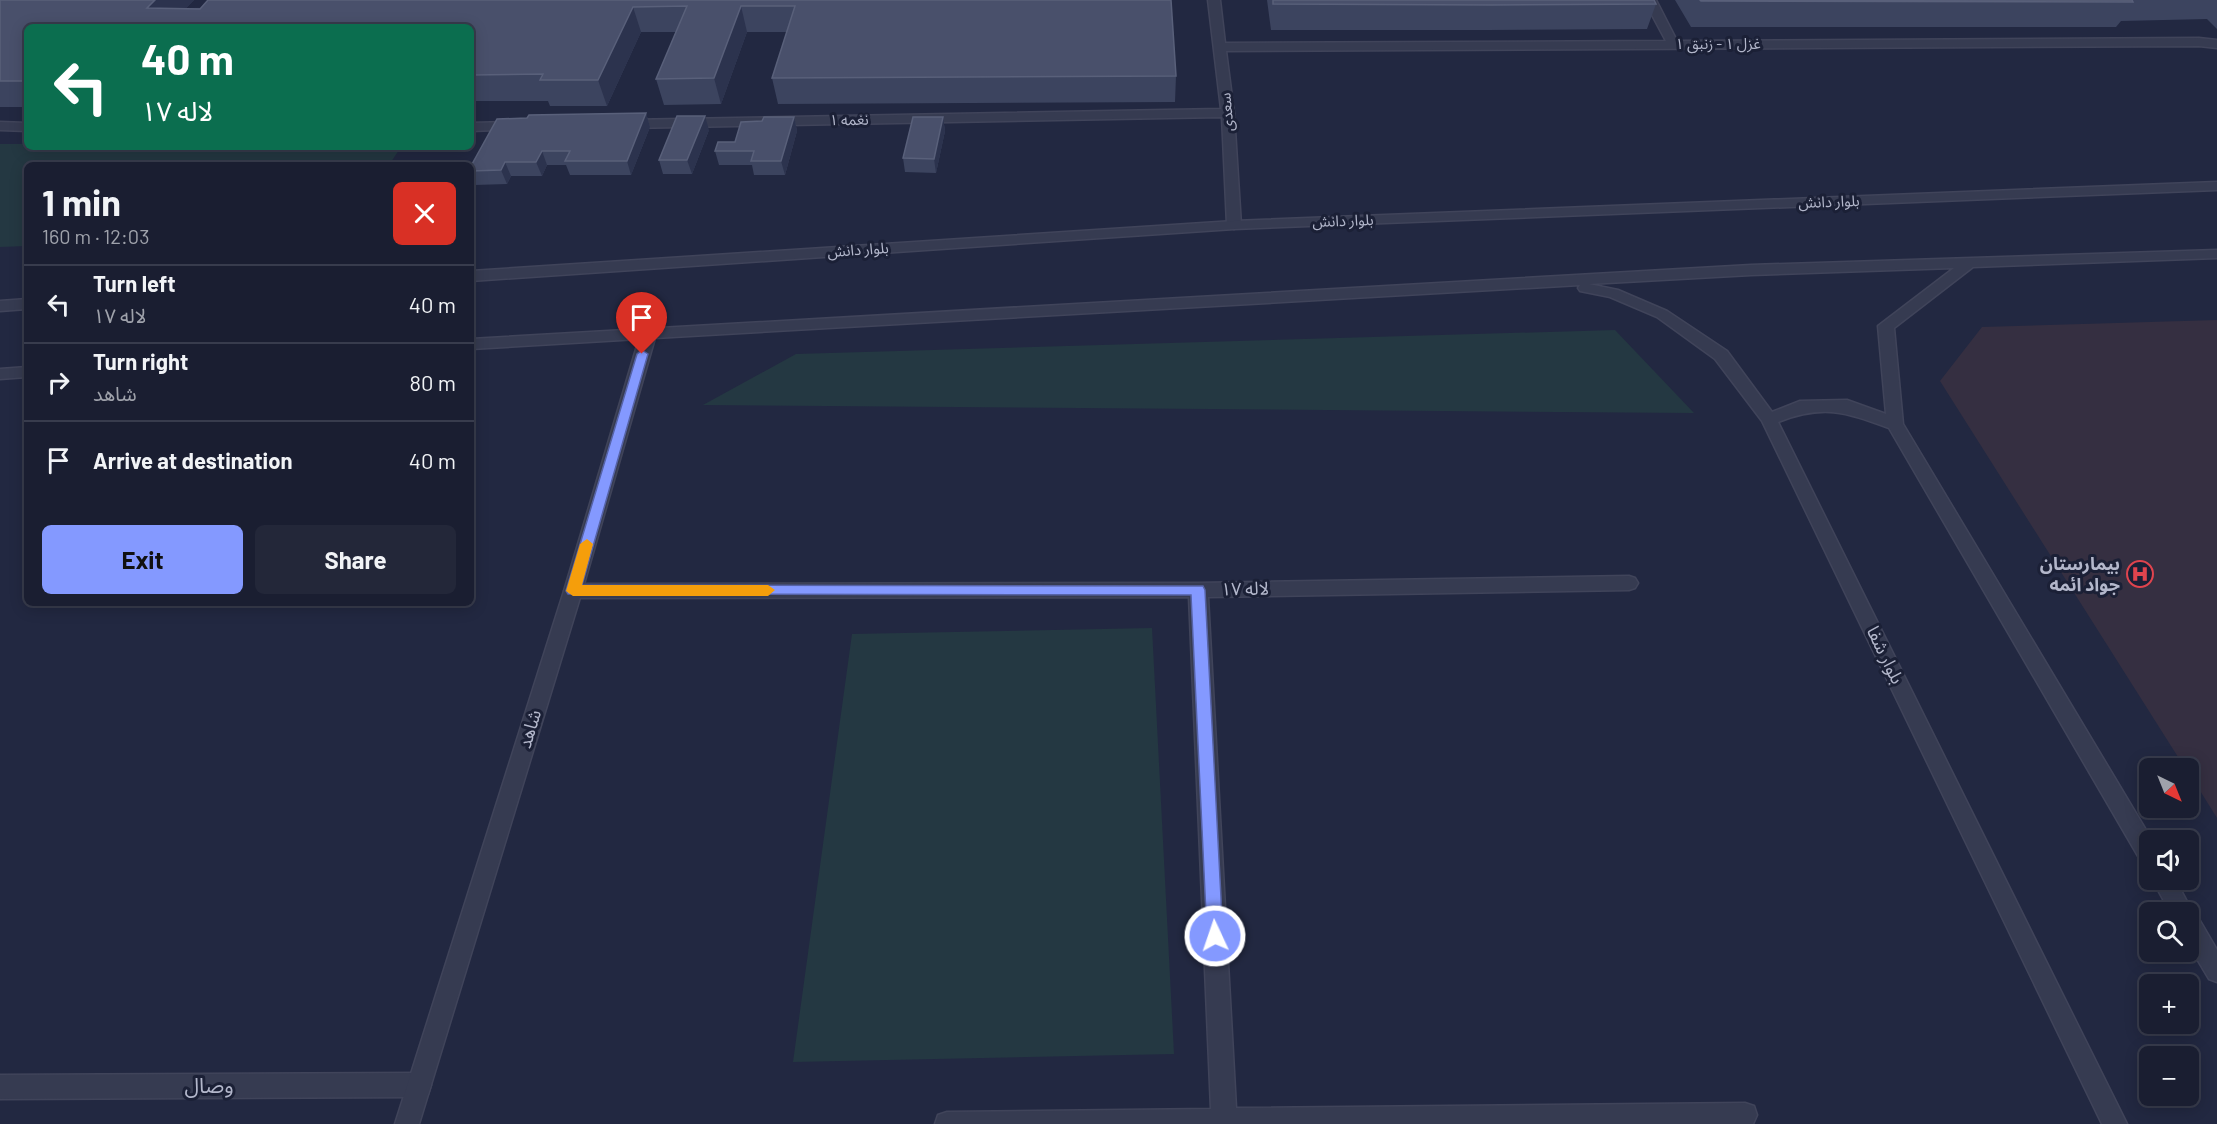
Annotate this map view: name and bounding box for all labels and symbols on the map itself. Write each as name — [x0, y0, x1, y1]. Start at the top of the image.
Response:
street label: غزل ۱ - زنبق ۱ — [1675, 34, 1761, 54]
street label: سعدی — [1215, 92, 1238, 132]
street label: نغمه ۱ — [829, 110, 869, 128]
street label: بلوار دانش — [1798, 191, 1860, 212]
street label: بلوار دانش — [1312, 210, 1374, 231]
street label: بلوار دانش — [827, 238, 889, 261]
pin — [616, 292, 667, 354]
place label: بیمارستان جواد ائمه — [2040, 552, 2120, 595]
hospital icon: بیمارستان جواد ائمه — [2125, 559, 2155, 589]
street label: لاله ۱۷ — [1221, 577, 1269, 599]
street label: بلوار شفا — [1862, 622, 1909, 687]
street label: شاهد — [513, 707, 545, 751]
north arrow — [2139, 758, 2199, 818]
position arrow — [1183, 904, 1247, 968]
street label: وصال — [184, 1072, 234, 1098]

